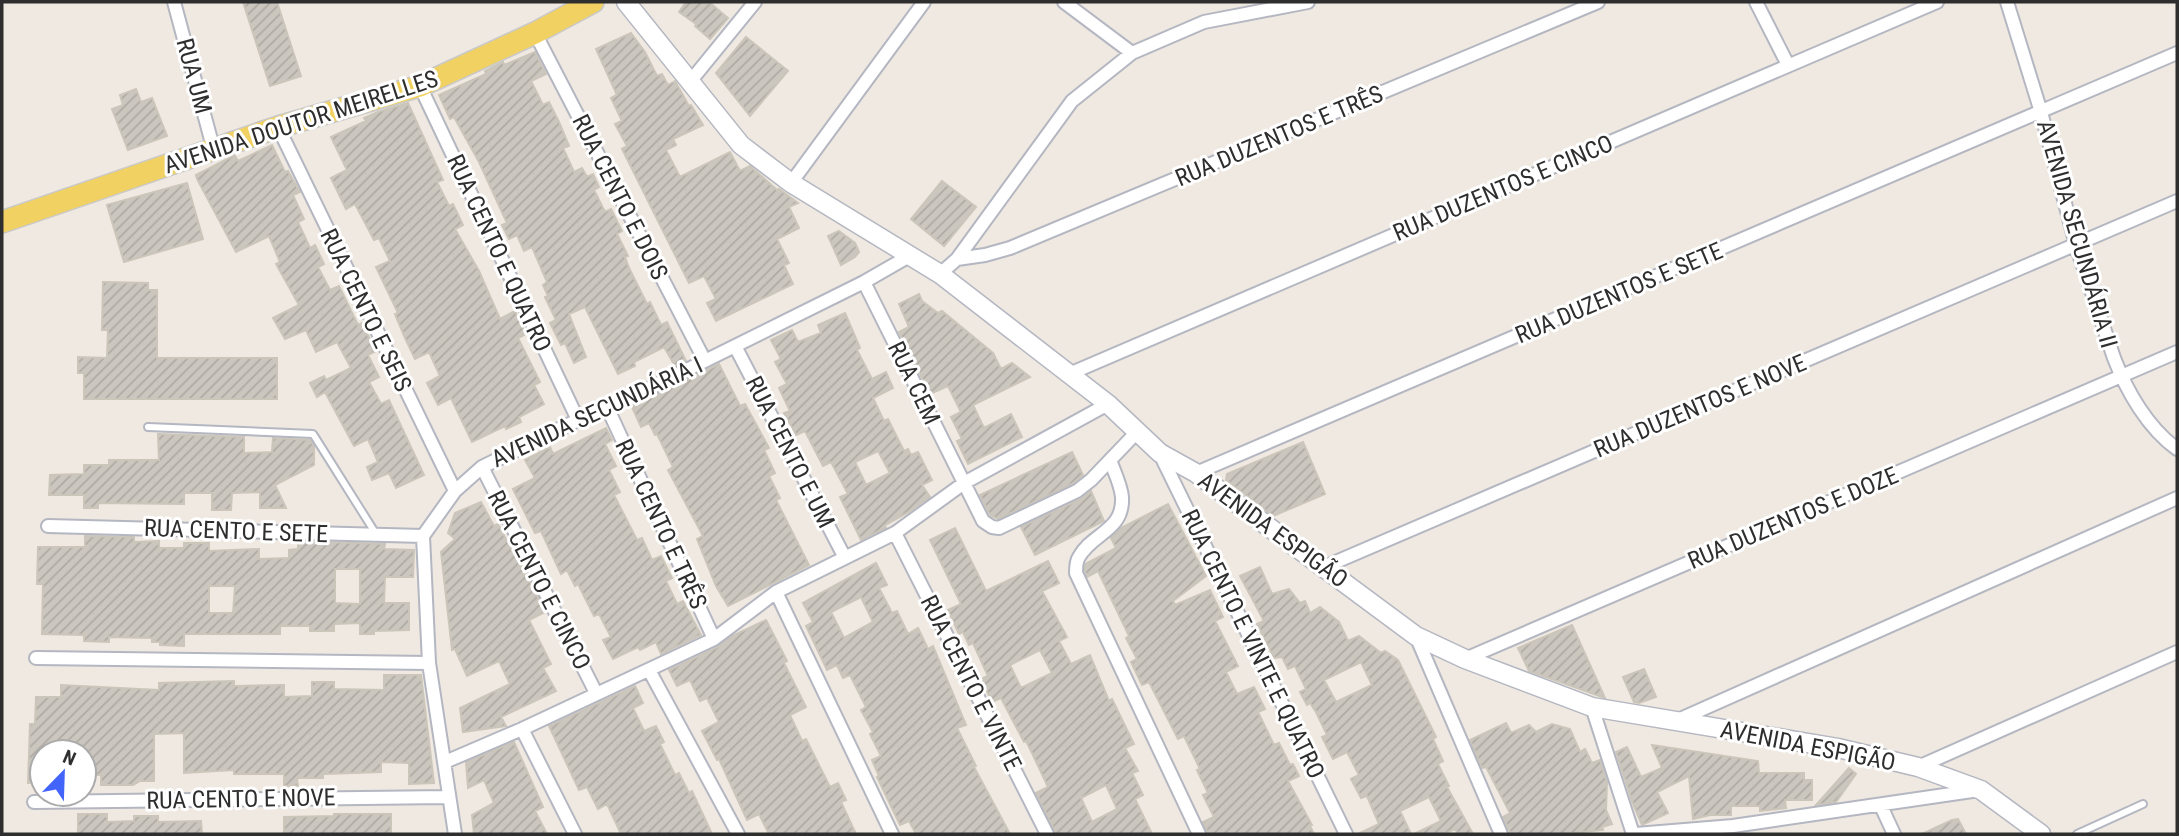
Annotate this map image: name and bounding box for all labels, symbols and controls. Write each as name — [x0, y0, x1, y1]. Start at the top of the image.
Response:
street label: RUA UM — [171, 35, 217, 117]
street label: AVENIDA DOUTOR MEIRELLES — [161, 64, 441, 180]
street label: RUA DUZENTOS E TRÊS — [1171, 80, 1387, 192]
street label: RUA CENTO E DOIS — [566, 110, 674, 284]
street label: AVENIDA SECUNDÁRIA II — [2031, 117, 2123, 351]
street label: RUA DUZENTOS E CINCO — [1389, 129, 1617, 247]
street label: RUA CENTO E QUATRO — [441, 150, 557, 356]
street label: RUA CENTO E SEIS — [314, 224, 418, 396]
street label: RUA DUZENTOS E SETE — [1511, 237, 1727, 349]
street label: RUA CEM — [882, 337, 946, 429]
street label: RUA DUZENTOS E NOVE — [1590, 349, 1810, 463]
street label: AVENIDA SECUNDÁRIA I — [487, 351, 707, 473]
street label: RUA CENTO E UM — [740, 371, 840, 533]
street label: RUA CENTO E TRÊS — [609, 435, 713, 613]
street label: RUA DUZENTOS E DOZE — [1684, 461, 1902, 575]
street label: AVENIDA ESPIGÃO — [1193, 466, 1353, 594]
street label: RUA CENTO E CINCO — [482, 486, 596, 674]
street label: RUA CENTO E VINTE E QUATRO — [1176, 505, 1330, 783]
street label: RUA CENTO E SETE — [144, 514, 328, 548]
street label: RUA CENTO E VINTE — [915, 591, 1027, 776]
street label: AVENIDA ESPIGÃO — [1718, 715, 1898, 777]
north arrow — [28, 738, 98, 808]
text: N — [60, 745, 79, 771]
street label: RUA CENTO E NOVE — [146, 783, 336, 815]

